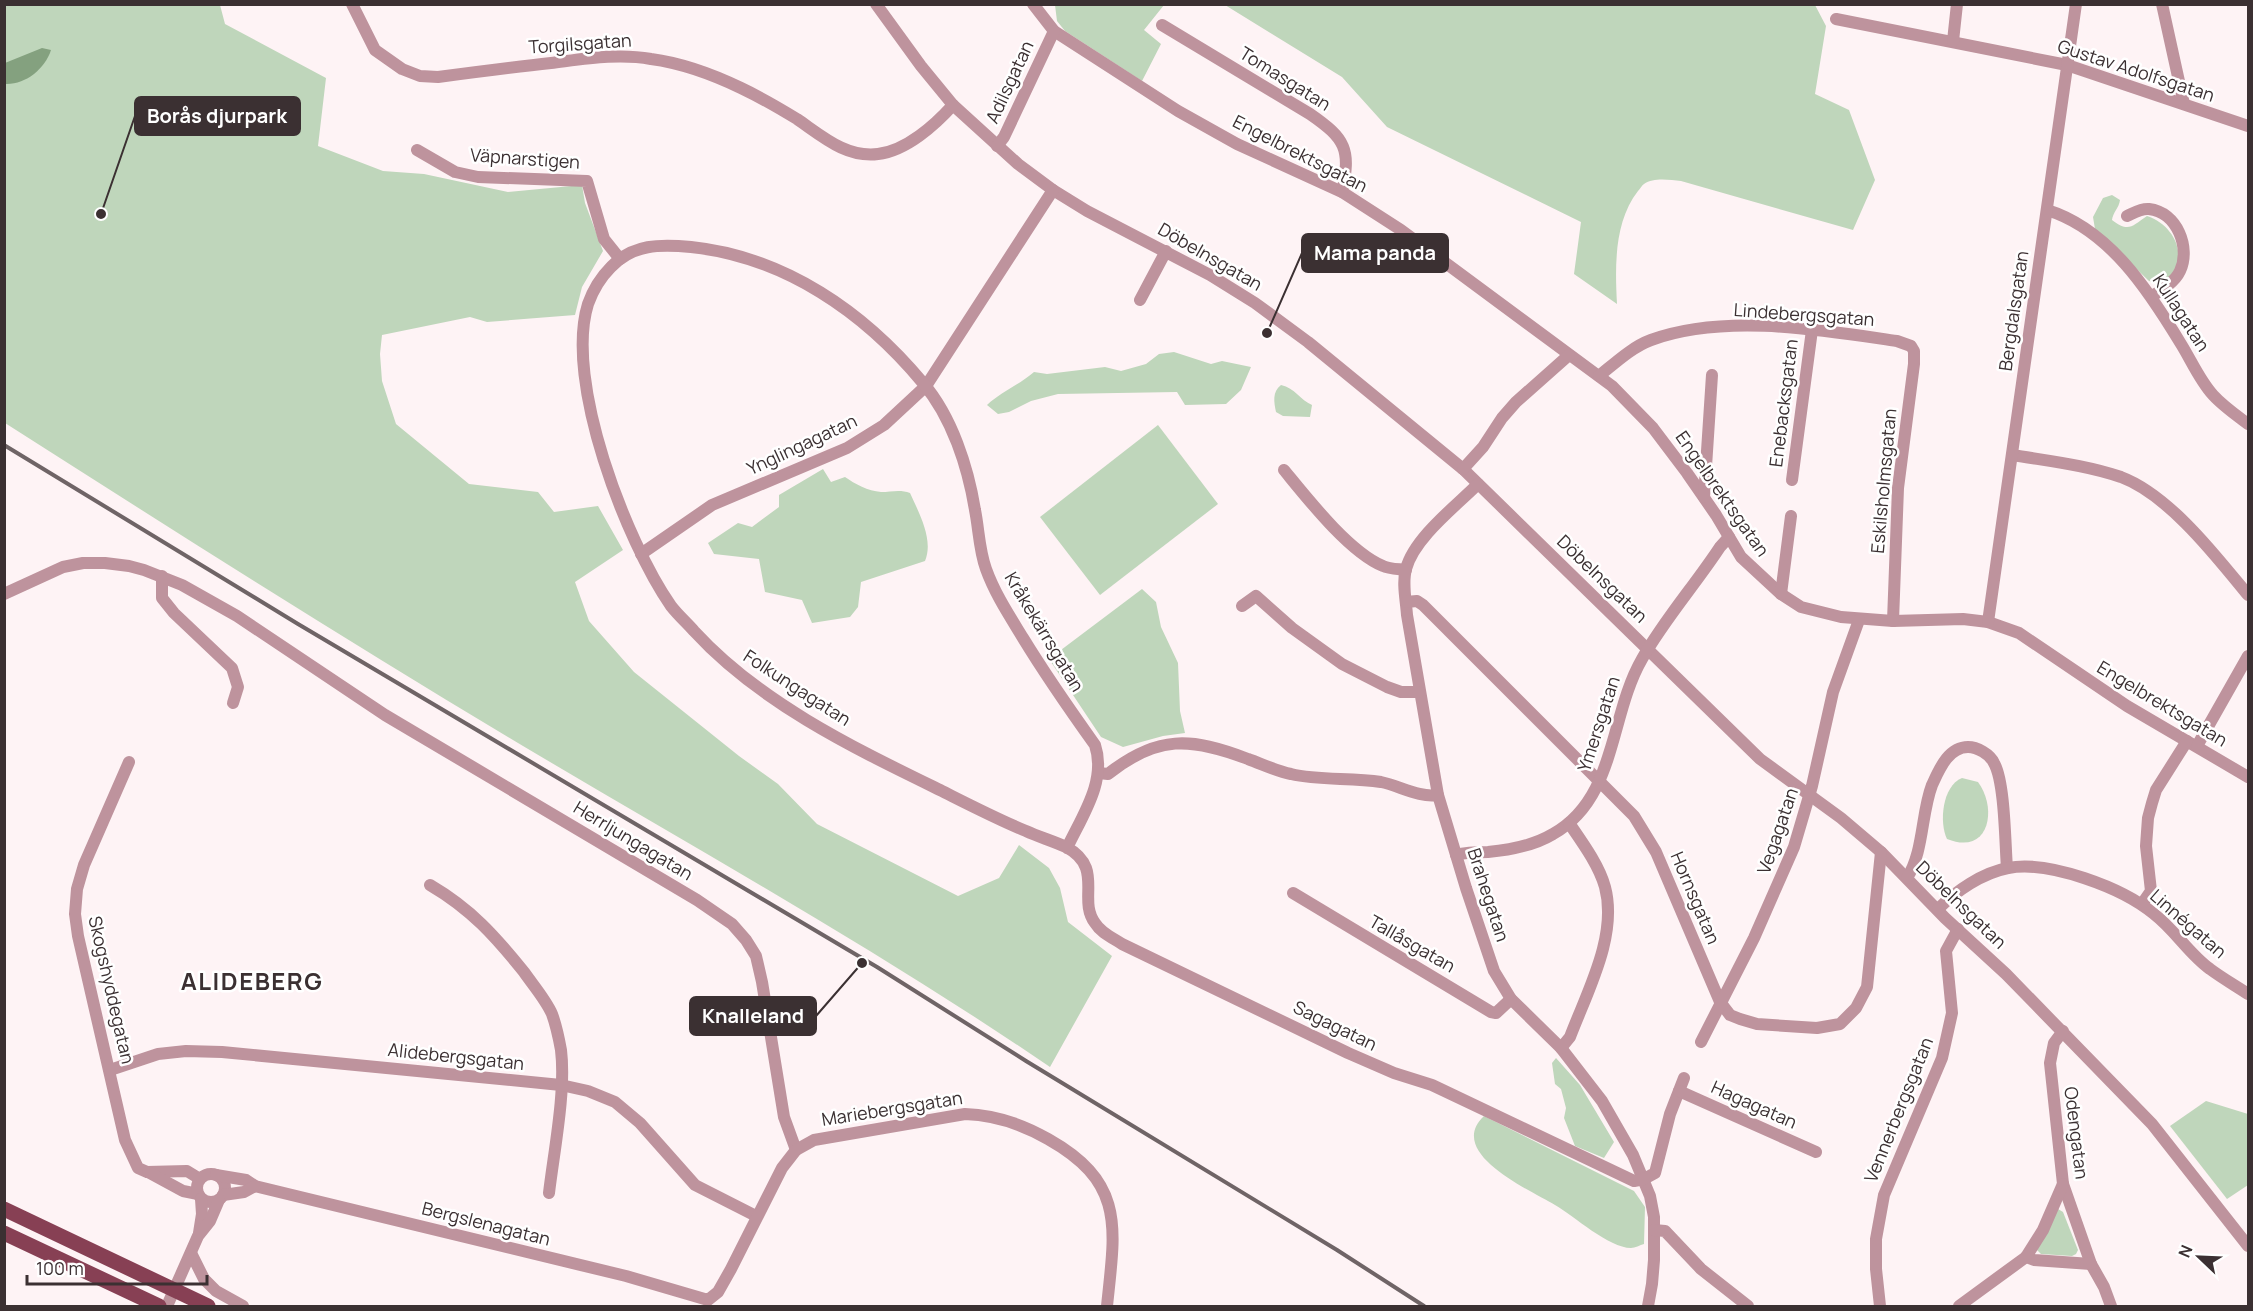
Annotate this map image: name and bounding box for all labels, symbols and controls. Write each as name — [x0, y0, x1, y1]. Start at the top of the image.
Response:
street label: Torgilsgatan — [528, 27, 632, 59]
street label: Gustav Adolfsgatan — [2055, 33, 2218, 107]
street label: Adilsgatan — [980, 36, 1039, 127]
street label: Tomasgatan — [1235, 41, 1336, 116]
callout: Borås djurpark — [135, 97, 300, 135]
text: Borås djurpark — [147, 102, 288, 129]
street label: Engelbrektsgatan — [1229, 109, 1372, 197]
street label: Väpnarstigen — [469, 142, 581, 174]
street label: Döbelnsgatan — [1154, 217, 1267, 296]
callout: Mama panda — [1302, 234, 1448, 272]
text: Mama panda — [1314, 239, 1436, 266]
street label: Bergdalsgatan — [1993, 249, 2033, 373]
street label: Kullagatan — [2148, 269, 2216, 356]
street label: Lindebergsgatan — [1733, 297, 1875, 331]
street label: Enebacksgatan — [1763, 337, 1803, 468]
street label: Eskilsholmsgatan — [1865, 407, 1901, 554]
street label: Ynglingagatan — [743, 408, 860, 480]
street label: Engelbrektsgatan — [1671, 426, 1775, 561]
street label: Döbelnsgatan — [1552, 529, 1653, 627]
street label: Kråkekärrsgatan — [1000, 567, 1090, 696]
street label: Folkungagatan — [739, 644, 856, 731]
street label: Engelbrektsgatan — [2093, 655, 2232, 752]
street label: Ymersgatan — [1571, 673, 1625, 774]
street label: Vegagatan — [1751, 784, 1803, 877]
street label: Herrljungagatan — [569, 795, 698, 885]
street label: Brahegatan — [1463, 845, 1515, 944]
street label: Hornsgatan — [1666, 848, 1726, 947]
street label: Döbelnsgatan — [1911, 855, 2012, 953]
street label: Linnégatan — [2145, 883, 2232, 963]
street label: Tallåsgatan — [1365, 909, 1460, 977]
street label: Skogshyddegatan — [83, 914, 141, 1066]
district label: ALIDEBERG — [181, 964, 323, 997]
street label: Sagagatan — [1290, 995, 1381, 1056]
callout: Knalleland — [690, 997, 816, 1035]
text: Knalleland — [702, 1002, 804, 1029]
street label: Vennerbergsgatan — [1858, 1034, 1938, 1186]
street label: Alidebergsgatan — [387, 1037, 525, 1075]
street label: Hagagatan — [1708, 1075, 1801, 1134]
street label: Mariebergsgatan — [820, 1085, 964, 1131]
street label: Odengatan — [2059, 1085, 2095, 1181]
street label: Bergslenagatan — [420, 1195, 553, 1251]
north arrow — [2169, 1227, 2229, 1287]
text: N — [2173, 1242, 2198, 1261]
scale bar — [27, 1248, 207, 1286]
text: 100 m — [36, 1256, 84, 1280]

